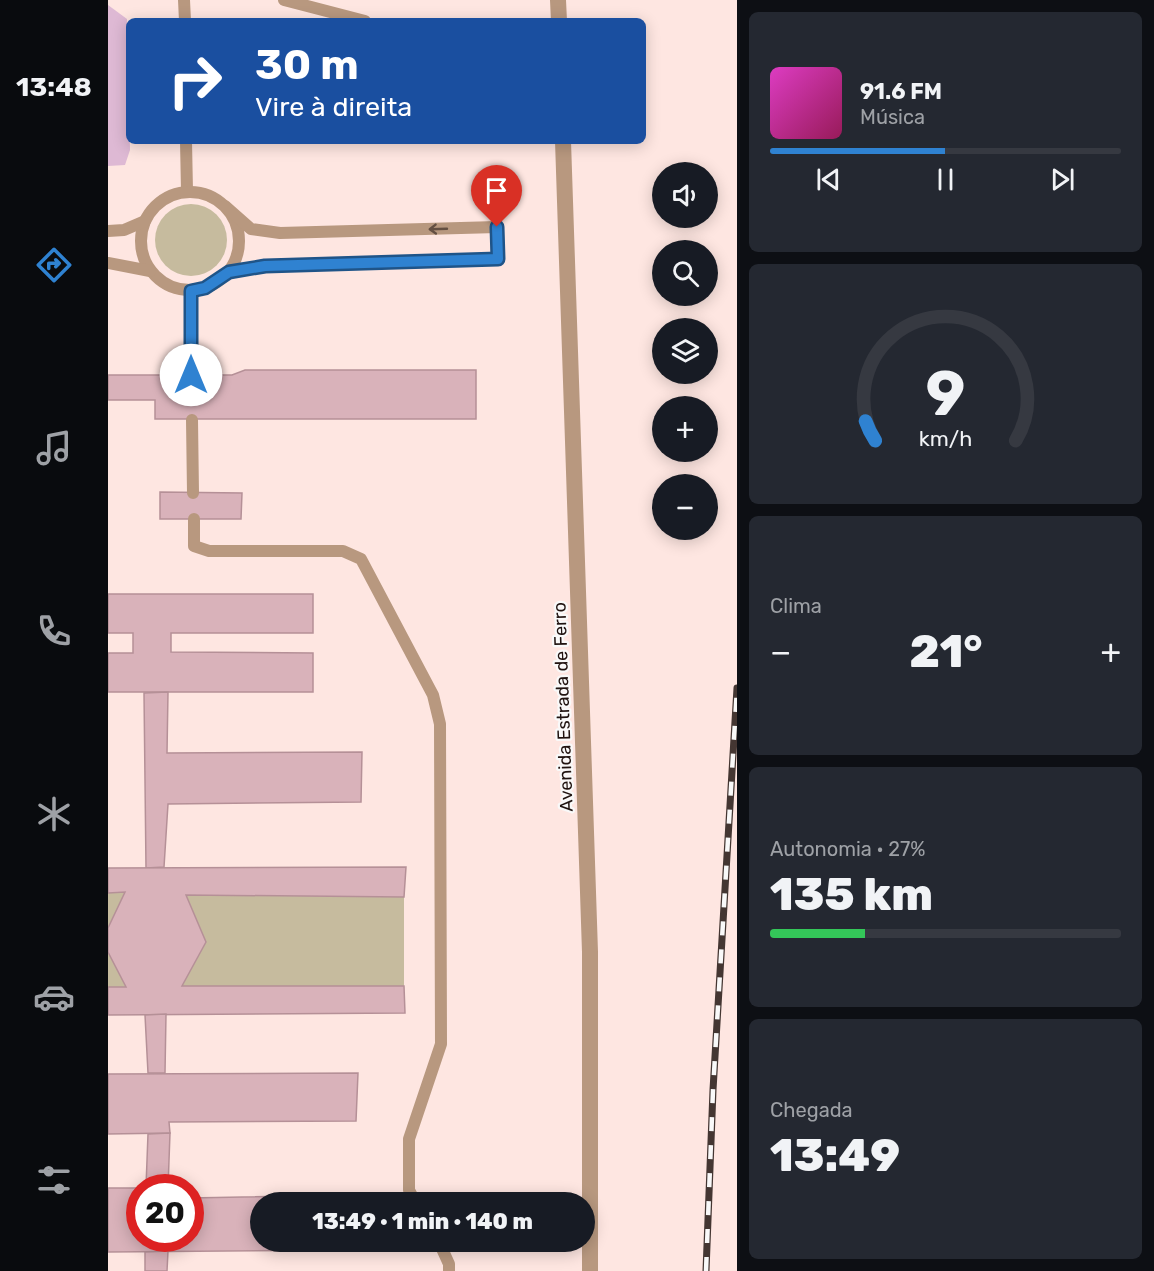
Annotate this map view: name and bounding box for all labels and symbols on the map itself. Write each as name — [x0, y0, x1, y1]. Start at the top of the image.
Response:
pin — [471, 165, 522, 227]
one-way arrow — [429, 223, 449, 234]
position arrow — [159, 343, 223, 407]
street label: Avenida Estrada de Ferro — [548, 602, 578, 812]
speed limit sign: 20 — [126, 1174, 204, 1252]

